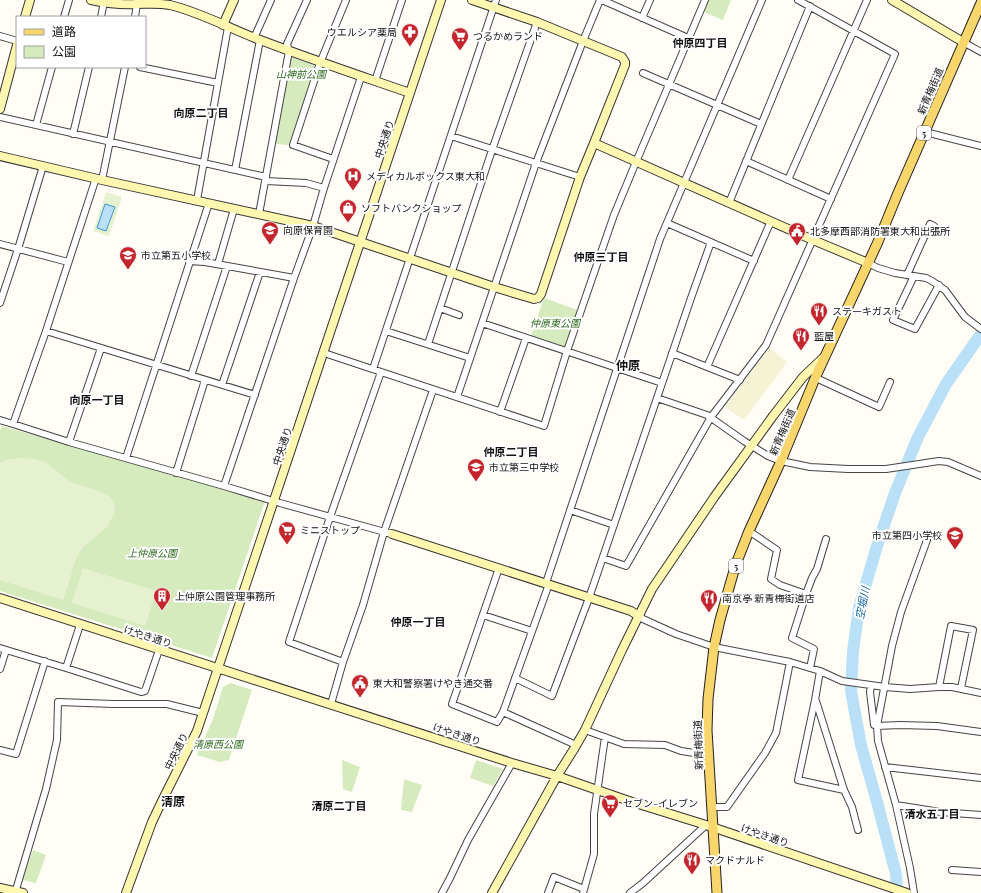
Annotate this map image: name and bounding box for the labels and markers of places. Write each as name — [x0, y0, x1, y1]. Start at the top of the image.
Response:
pharmacy icon: ウエルシア薬局 — [400, 22, 420, 47]
place label: ウエルシア薬局 — [327, 25, 397, 39]
supermarket icon: つるかめランド — [450, 26, 470, 51]
place label: つるかめランド — [473, 29, 543, 43]
hospital icon: メディカルボックス東大和 — [343, 166, 363, 191]
place label: メディカルボックス東大和 — [366, 169, 485, 183]
shop icon: ソフトバンクショップ — [338, 198, 358, 223]
place label: ソフトバンクショップ — [361, 201, 462, 215]
school or university icon: 向原保育園 — [260, 220, 280, 245]
public building icon: 北多摩西部消防署東大和出張所 — [787, 221, 807, 246]
place label: 向原保育園 — [283, 223, 333, 237]
place label: 北多摩西部消防署東大和出張所 — [810, 224, 950, 238]
school or university icon: 市立第五小学校 — [118, 245, 138, 270]
place label: 市立第五小学校 — [141, 248, 211, 262]
restaurant icon: ステーキガスト — [809, 301, 829, 326]
place label: ステーキガスト — [832, 304, 902, 318]
restaurant icon: 藍屋 — [791, 326, 811, 351]
place label: 藍屋 — [814, 329, 834, 343]
school or university icon: 市立第三中学校 — [466, 457, 486, 482]
place label: 市立第三中学校 — [489, 460, 559, 474]
supermarket icon: ミニストップ — [277, 520, 297, 545]
place label: ミニストップ — [300, 523, 360, 537]
school or university icon: 市立第四小学校 — [945, 525, 965, 550]
place label: 市立第四小学校 — [872, 528, 942, 542]
building icon: 上仲原公園管理事務所 — [152, 586, 172, 611]
restaurant icon: 南京亭 新青梅街道店 — [699, 588, 719, 613]
place label: 上仲原公園管理事務所 — [175, 589, 275, 603]
place label: 南京亭 新青梅街道店 — [722, 591, 815, 605]
public building icon: 東大和警察署けやき通交番 — [350, 673, 370, 698]
place label: 東大和警察署けやき通交番 — [373, 676, 493, 690]
supermarket icon: セブン-イレブン — [600, 793, 620, 818]
place label: セブン-イレブン — [623, 796, 698, 810]
restaurant icon: マクドナルド — [682, 850, 702, 875]
place label: マクドナルド — [705, 853, 765, 867]

